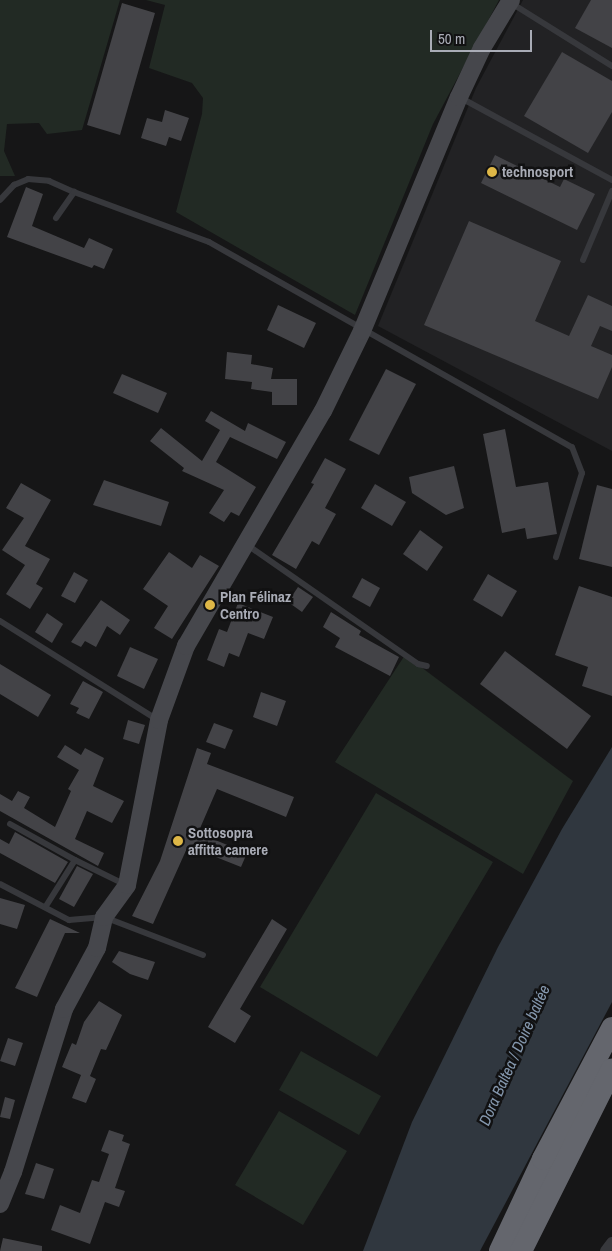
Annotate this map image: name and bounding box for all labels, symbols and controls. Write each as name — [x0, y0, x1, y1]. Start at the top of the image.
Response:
scale bar — [432, 20, 534, 52]
text: 50 m — [438, 28, 465, 49]
place label: technosport — [502, 163, 573, 181]
marker: technosport — [486, 166, 498, 178]
place label: Plan Félinaz Centro — [220, 587, 291, 622]
marker: Plan Félinaz Centro — [204, 599, 216, 611]
place label: Sottosopra affitta camere — [188, 823, 268, 858]
marker: Sottosopra affitta camere — [172, 835, 184, 847]
water label: Dora Baltea / Doire baltée — [474, 982, 554, 1128]

